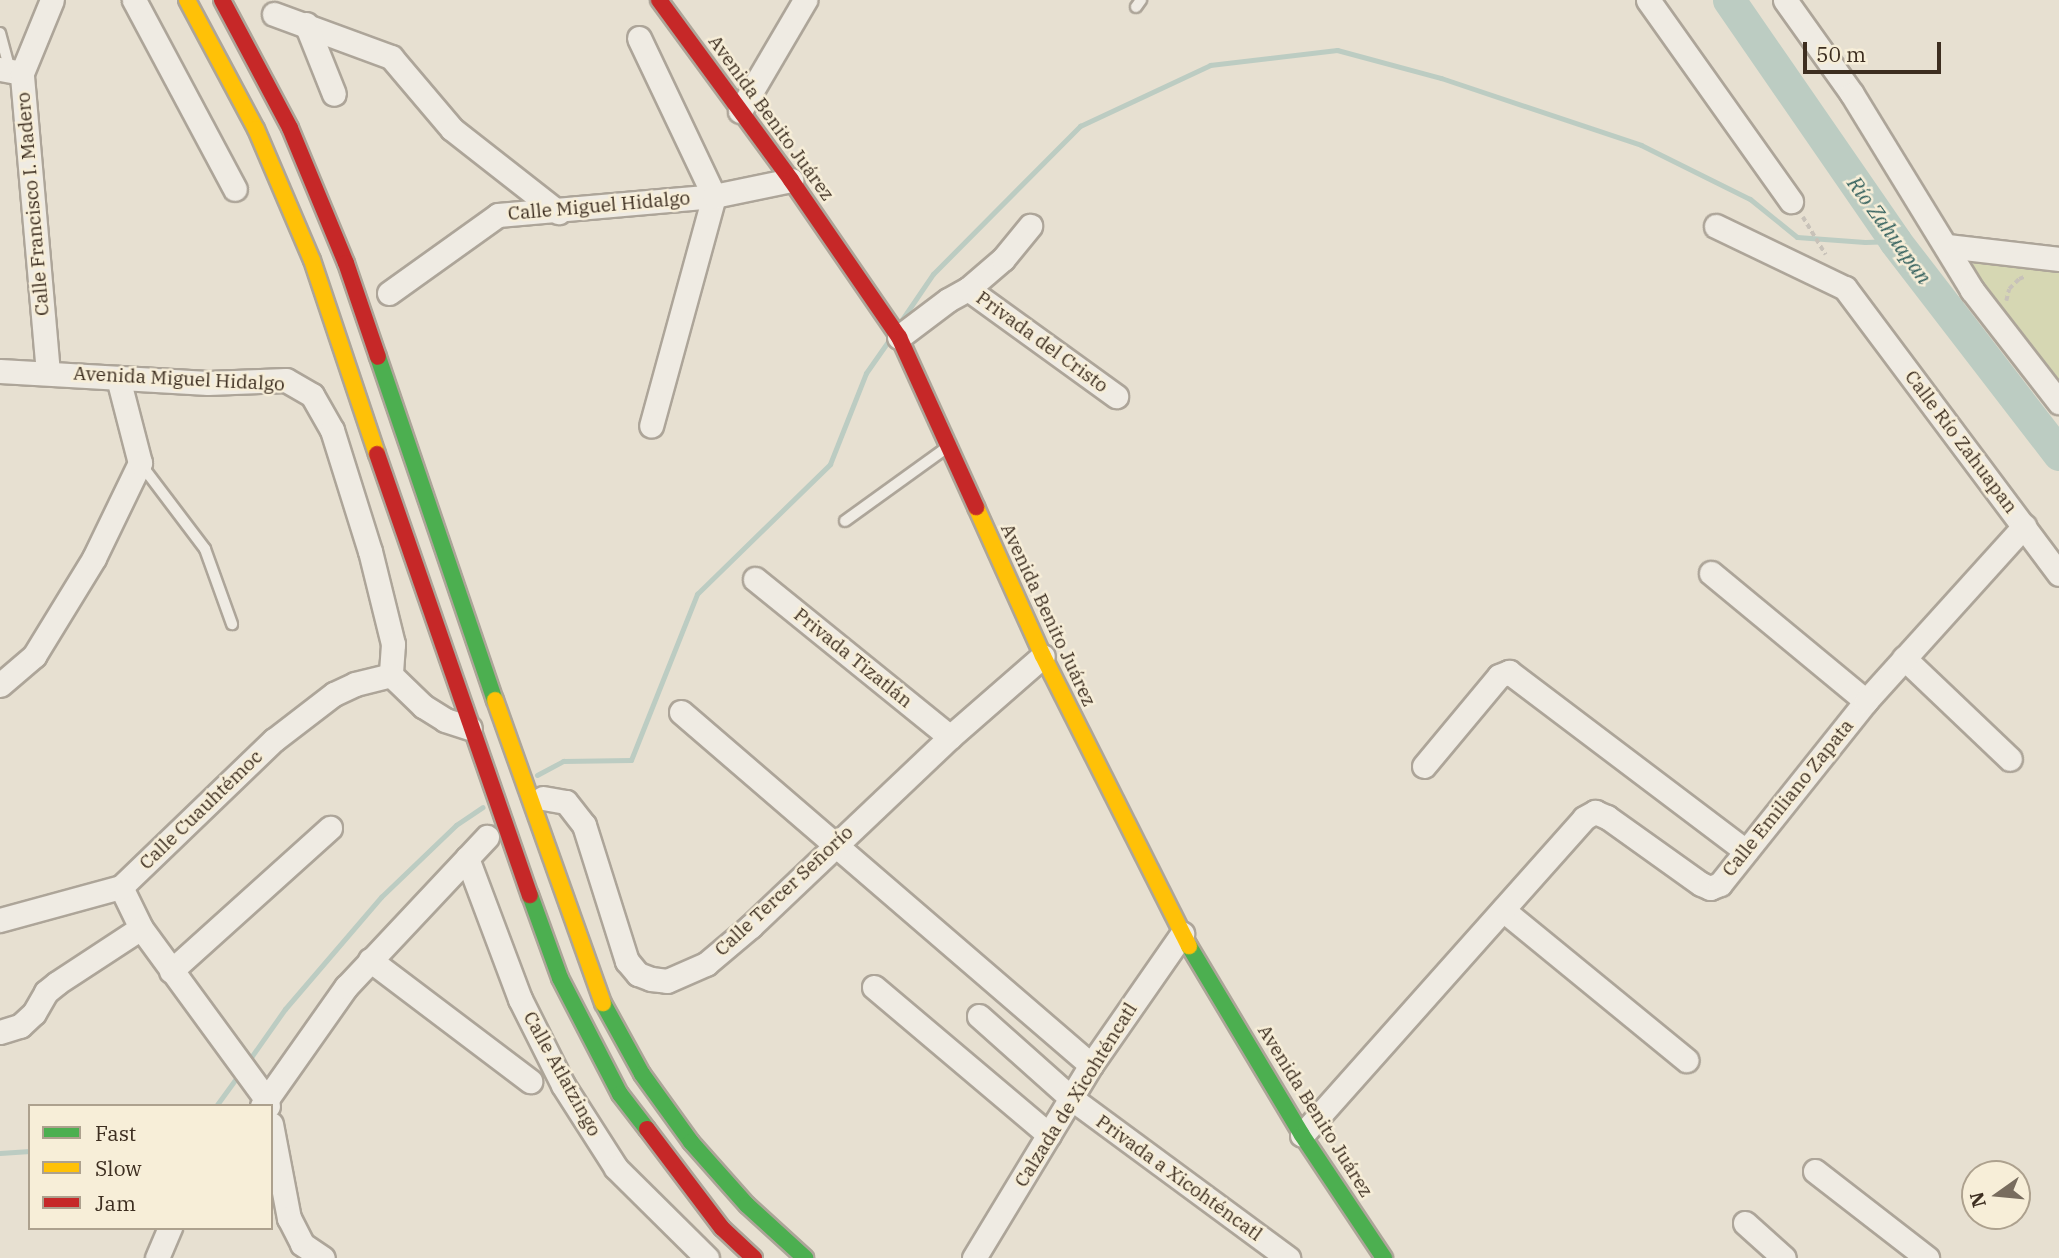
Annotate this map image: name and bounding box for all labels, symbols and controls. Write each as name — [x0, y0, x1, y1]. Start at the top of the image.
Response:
scale bar — [1807, 28, 1945, 72]
street label: Avenida Benito Juárez — [703, 31, 839, 205]
text: 50 m — [1816, 40, 1866, 68]
street label: Calle Francisco I. Madero — [12, 91, 54, 317]
water label: Río Zahuapan — [1842, 171, 1938, 289]
street label: Calle Miguel Hidalgo — [507, 187, 691, 225]
street label: Privada del Cristo — [972, 286, 1112, 398]
street label: Avenida Miguel Hidalgo — [73, 362, 285, 396]
street label: Calle Río Zahuapan — [1900, 366, 2022, 518]
street label: Avenida Benito Juárez — [996, 520, 1100, 710]
street label: Privada Tizatlán — [789, 603, 917, 713]
street label: Calle Emiliano Zapata — [1718, 715, 1858, 881]
street label: Calle Cuauhtémoc — [135, 745, 267, 875]
street label: Calle Tercer Señorío — [710, 821, 858, 961]
street label: Calzada de Xicohténcatl — [1010, 999, 1142, 1191]
street label: Calle Atlatzingo — [518, 1008, 606, 1140]
street label: Avenida Benito Juárez — [1253, 1021, 1377, 1201]
legend — [28, 1104, 273, 1230]
street label: Privada a Xicohténcatl — [1092, 1110, 1266, 1246]
text: Fast — [95, 1119, 136, 1147]
text: Slow — [95, 1154, 142, 1182]
north arrow — [1961, 1160, 2031, 1230]
text: Jam — [95, 1189, 136, 1217]
text: N — [1964, 1190, 1991, 1210]

